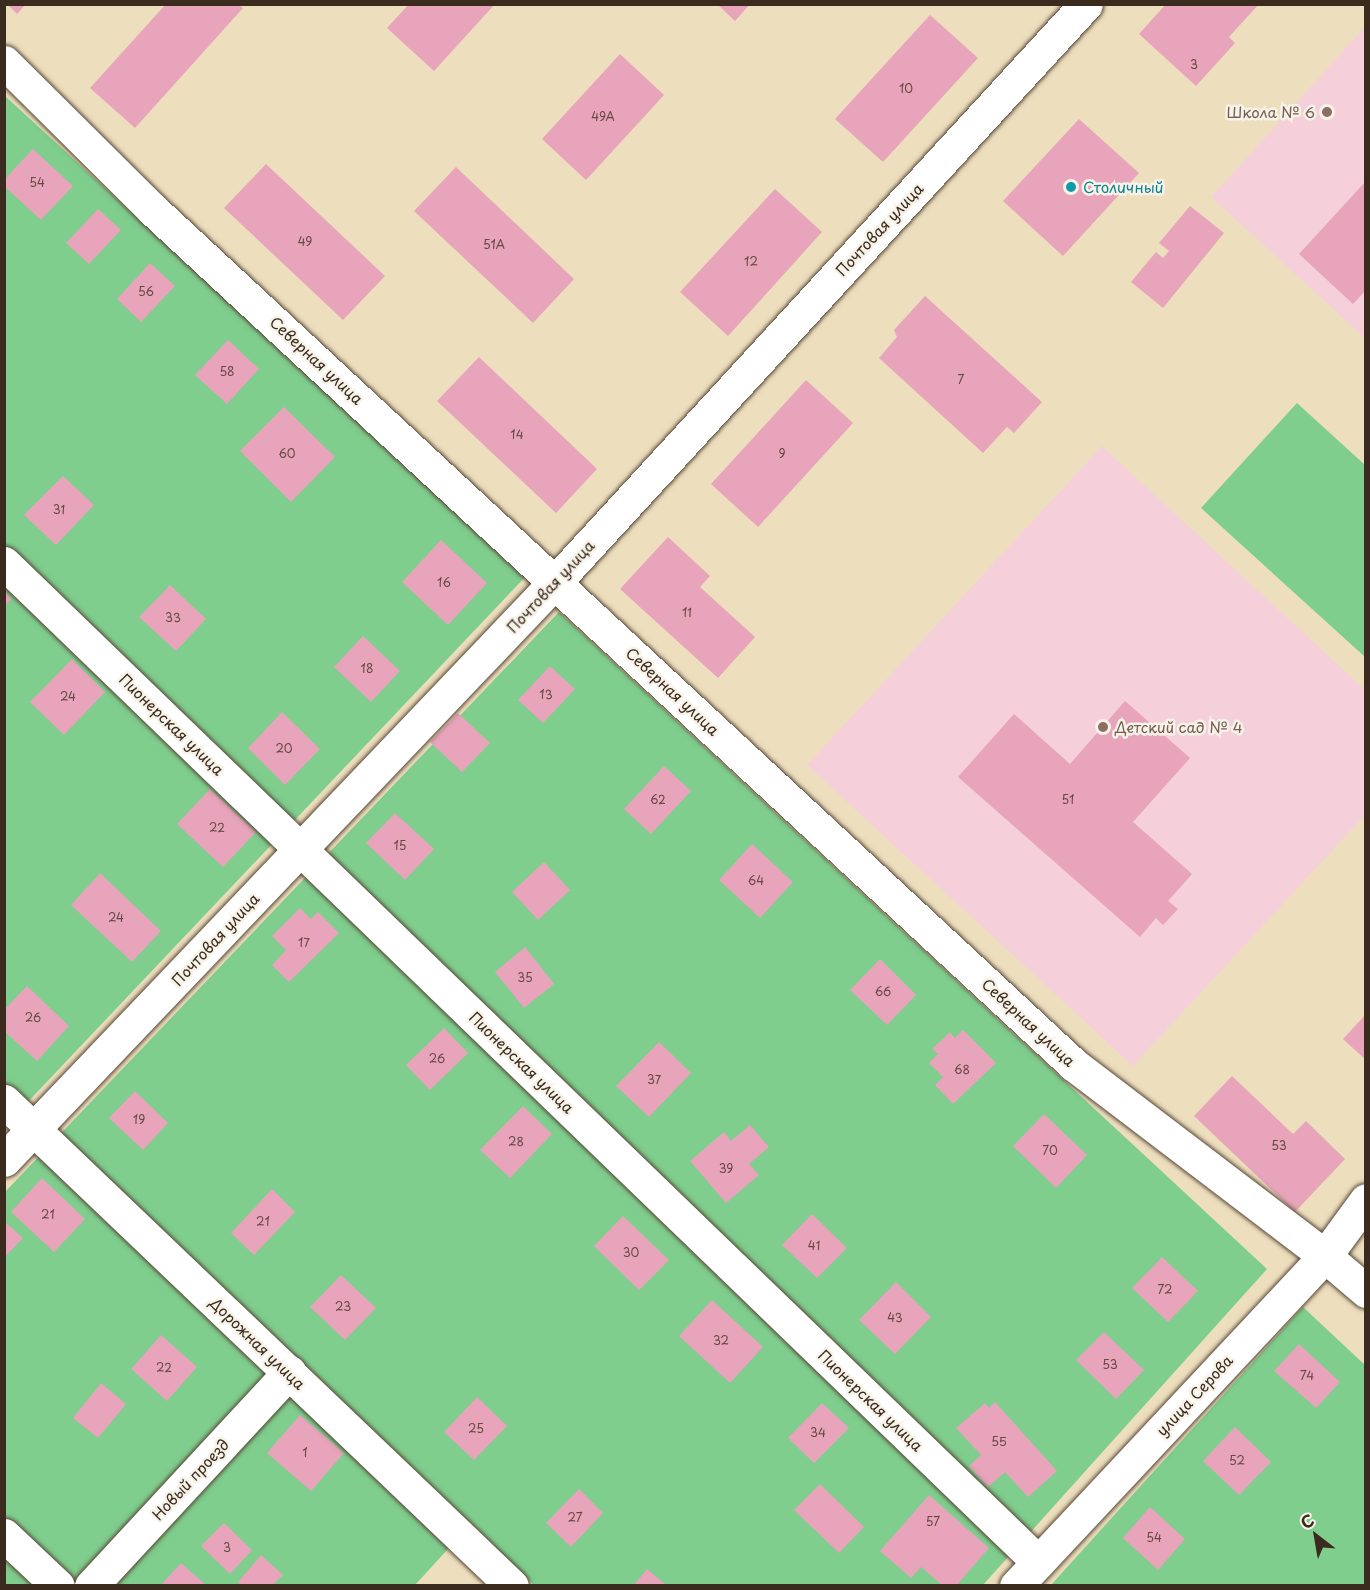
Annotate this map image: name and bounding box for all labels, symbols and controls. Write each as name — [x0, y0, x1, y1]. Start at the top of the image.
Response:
house number: 3 — [1190, 58, 1198, 72]
house number: 10 — [899, 82, 913, 96]
place label: Школа № 6 — [1226, 103, 1315, 121]
marker: Школа № 6 — [1320, 105, 1334, 119]
house number: 49А — [591, 110, 615, 124]
house number: 54 — [29, 176, 45, 190]
place label: Столичный — [1083, 178, 1163, 196]
street label: Почтовая улица — [831, 179, 927, 279]
marker: Столичный — [1064, 180, 1078, 194]
house number: 49 — [298, 235, 312, 249]
house number: 51А — [483, 238, 505, 252]
house number: 12 — [744, 255, 758, 269]
house number: 56 — [138, 285, 154, 299]
street label: Северная улица — [266, 312, 368, 408]
house number: 58 — [219, 365, 235, 379]
house number: 7 — [958, 373, 964, 387]
house number: 14 — [510, 428, 524, 442]
house number: 60 — [278, 447, 296, 461]
house number: 9 — [778, 447, 786, 461]
house number: 31 — [53, 503, 65, 517]
street label: Почтовая улица — [502, 536, 598, 636]
house number: 16 — [437, 576, 451, 590]
house number: 11 — [682, 606, 692, 620]
house number: 33 — [165, 611, 181, 625]
street label: Северная улица — [622, 643, 724, 739]
house number: 18 — [361, 662, 373, 676]
street label: Пионерская улица — [116, 669, 228, 779]
house number: 13 — [539, 688, 553, 702]
house number: 24 — [60, 690, 76, 704]
place label: Детский сад № 4 — [1115, 718, 1244, 736]
marker: Детский сад № 4 — [1096, 720, 1110, 734]
house number: 20 — [275, 742, 293, 756]
house number: 62 — [650, 793, 666, 807]
house number: 51 — [1062, 793, 1074, 807]
house number: 22 — [209, 821, 225, 835]
house number: 15 — [393, 839, 407, 853]
house number: 64 — [748, 874, 764, 888]
street label: Почтовая улица — [167, 889, 263, 989]
house number: 24 — [108, 911, 124, 925]
house number: 17 — [298, 936, 310, 950]
house number: 35 — [517, 971, 533, 985]
street label: Северная улица — [978, 974, 1080, 1070]
house number: 66 — [875, 985, 891, 999]
street label: Пионерская улица — [466, 1007, 578, 1117]
house number: 26 — [25, 1011, 41, 1025]
house number: 26 — [429, 1052, 445, 1066]
house number: 68 — [954, 1063, 970, 1077]
house number: 37 — [647, 1073, 661, 1087]
house number: 19 — [133, 1113, 145, 1127]
house number: 28 — [508, 1135, 524, 1149]
house number: 53 — [1271, 1139, 1287, 1153]
house number: 70 — [1042, 1144, 1058, 1158]
house number: 39 — [719, 1162, 733, 1176]
house number: 21 — [41, 1208, 55, 1222]
house number: 21 — [256, 1215, 270, 1229]
house number: 41 — [808, 1239, 820, 1253]
house number: 30 — [623, 1246, 639, 1260]
house number: 72 — [1157, 1283, 1173, 1297]
street label: Дорожная улица — [207, 1293, 309, 1393]
house number: 23 — [335, 1300, 351, 1314]
house number: 43 — [887, 1311, 903, 1325]
house number: 32 — [713, 1334, 729, 1348]
street label: Пионерская улица — [815, 1345, 927, 1455]
street label: улица Серова — [1152, 1351, 1236, 1439]
house number: 53 — [1102, 1358, 1118, 1372]
house number: 22 — [156, 1361, 172, 1375]
house number: 74 — [1300, 1369, 1314, 1383]
house number: 25 — [468, 1422, 484, 1436]
house number: 34 — [810, 1426, 826, 1440]
street label: Новый проезд — [148, 1435, 232, 1523]
house number: 55 — [991, 1435, 1007, 1449]
house number: 1 — [302, 1446, 308, 1460]
house number: 52 — [1229, 1454, 1245, 1468]
north arrow — [1286, 1506, 1346, 1566]
text: С — [1295, 1507, 1318, 1534]
house number: 27 — [568, 1511, 582, 1525]
house number: 57 — [926, 1515, 940, 1529]
house number: 54 — [1146, 1531, 1162, 1545]
house number: 3 — [223, 1541, 231, 1555]

